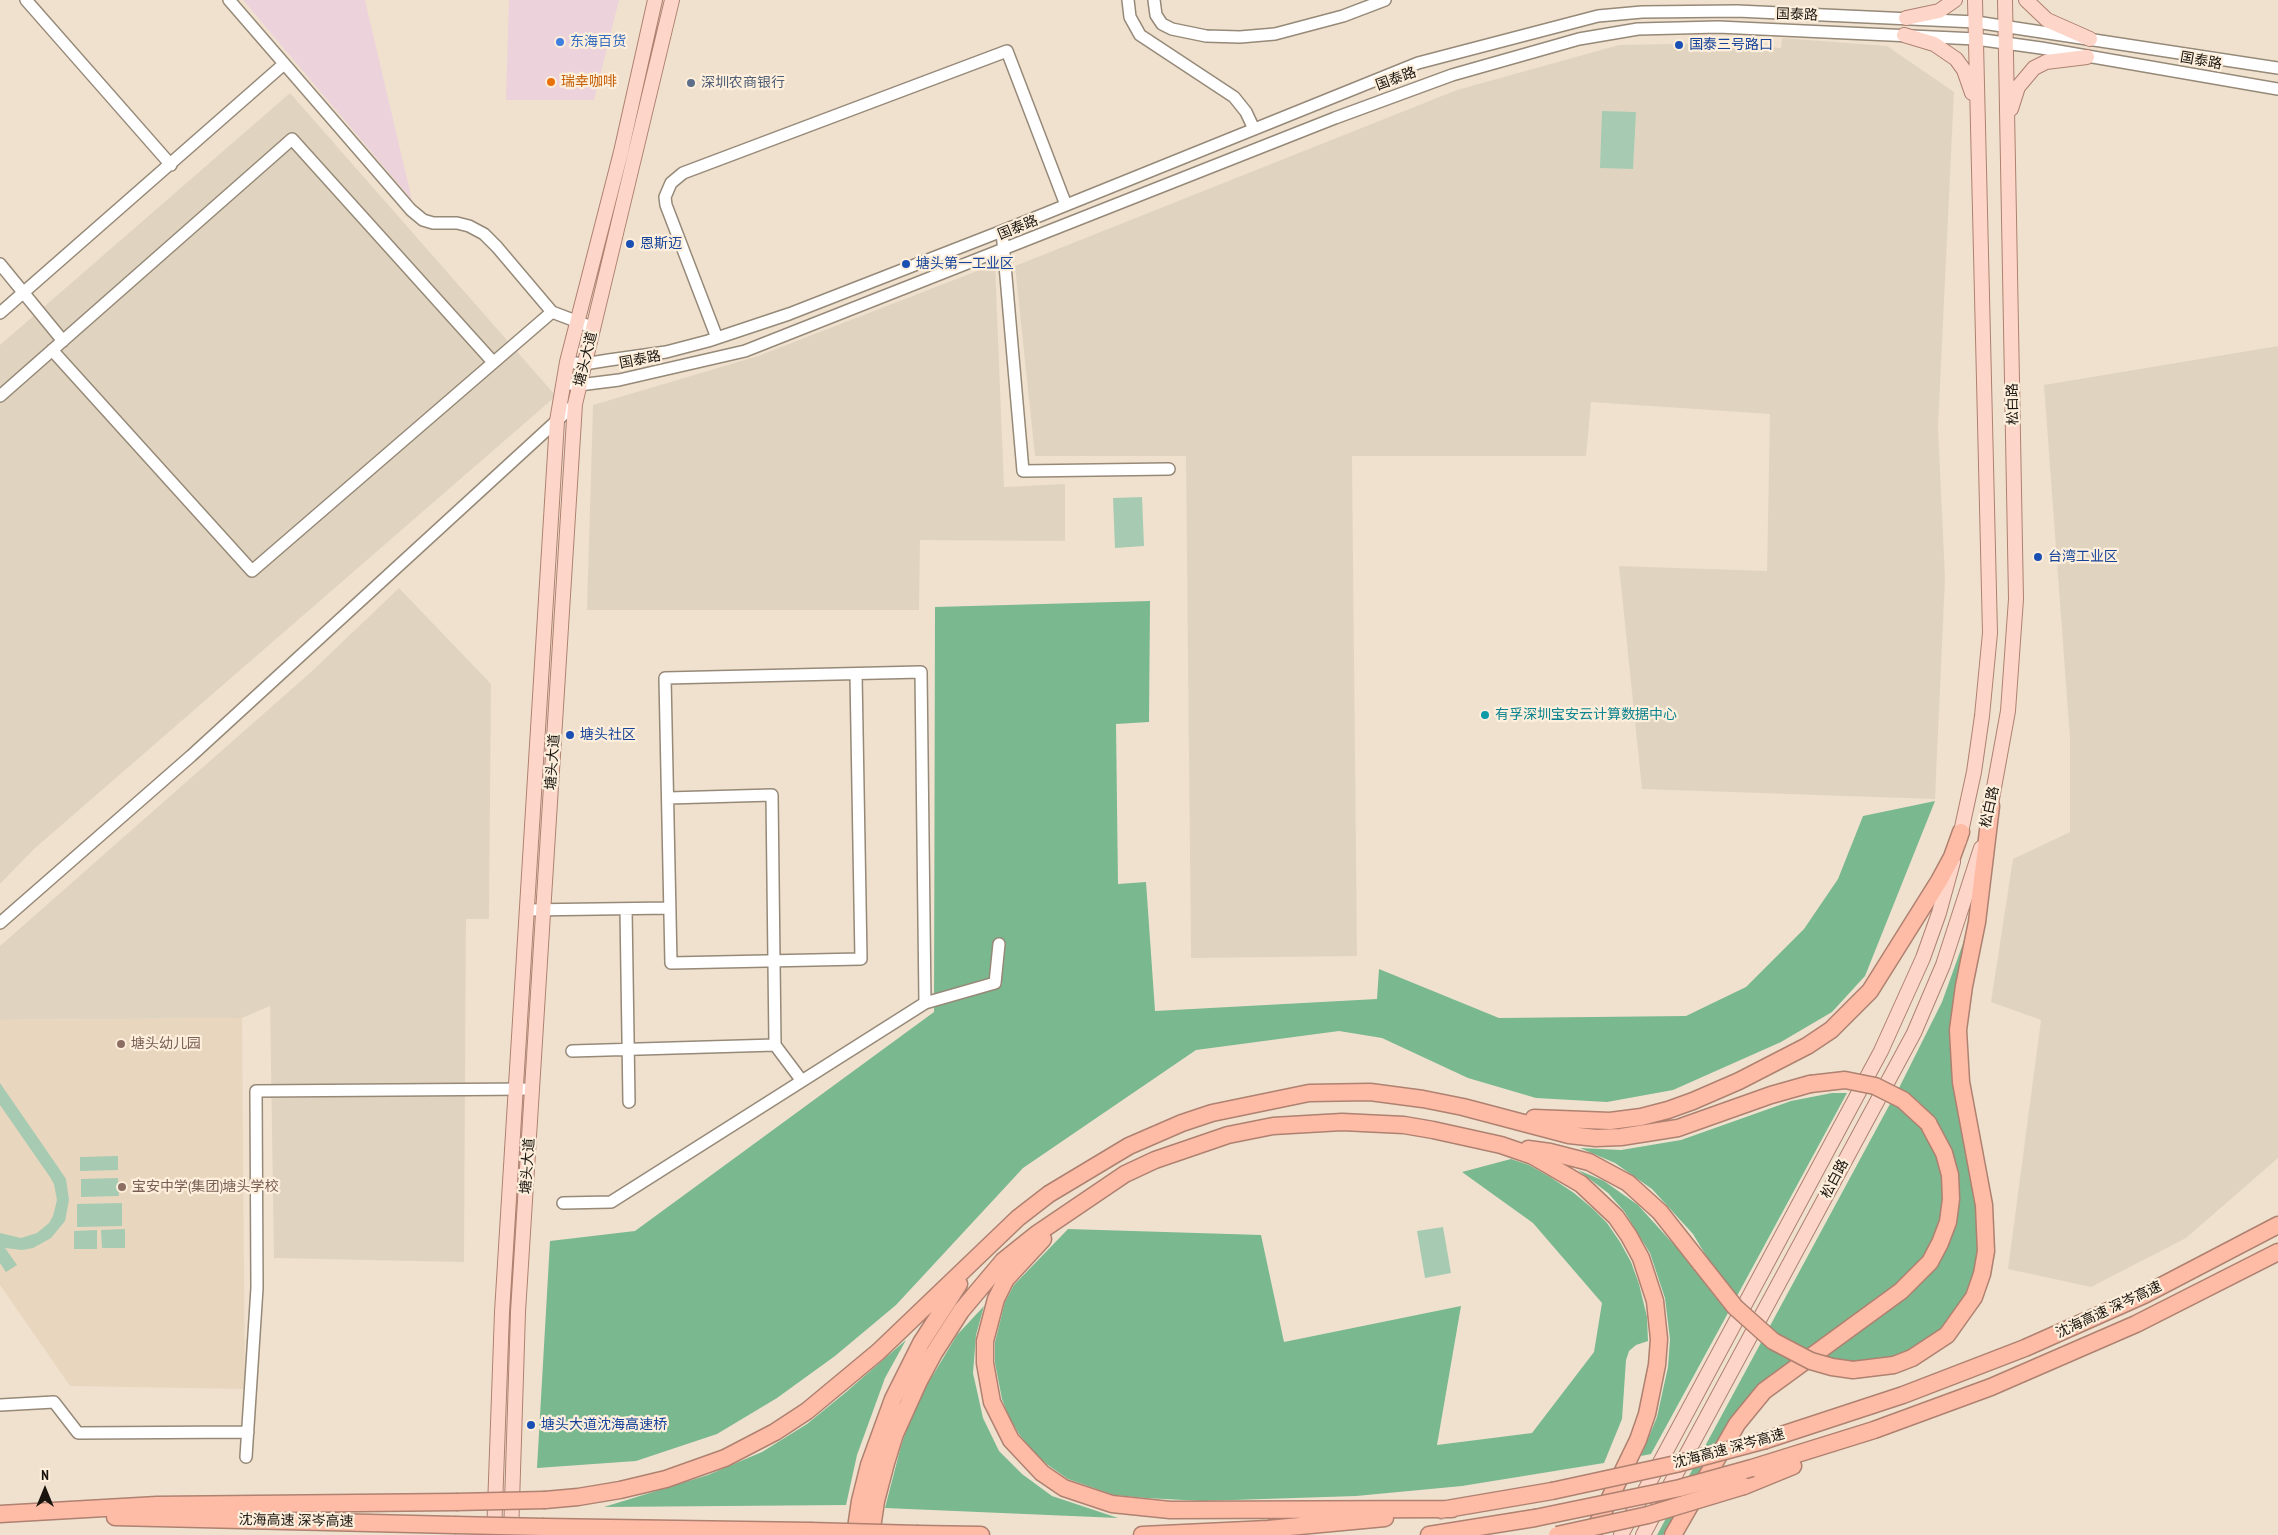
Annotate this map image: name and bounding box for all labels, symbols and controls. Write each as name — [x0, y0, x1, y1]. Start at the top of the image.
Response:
street label: 国泰路 — [1776, 6, 1818, 24]
place label: 东海百货 — [570, 34, 626, 50]
marker: 东海百货 — [554, 36, 566, 48]
place label: 国泰三号路口 — [1689, 37, 1773, 53]
marker: 国泰三号路口 — [1673, 39, 1685, 51]
street label: 国泰路 — [2179, 49, 2223, 73]
street label: 国泰路 — [1373, 64, 1419, 94]
place label: 瑞幸咖啡 — [561, 74, 617, 90]
place label: 深圳农商银行 — [701, 75, 785, 91]
marker: 瑞幸咖啡 — [545, 76, 557, 88]
marker: 深圳农商银行 — [685, 77, 697, 89]
street label: 国泰路 — [995, 212, 1041, 244]
place label: 恩斯迈 — [640, 236, 682, 252]
marker: 恩斯迈 — [624, 238, 636, 250]
place label: 塘头第一工业区 — [916, 256, 1014, 272]
marker: 塘头第一工业区 — [900, 258, 912, 270]
street label: 塘头大道 — [571, 330, 601, 388]
street label: 国泰路 — [618, 348, 662, 372]
street label: 松白路 — [2004, 383, 2022, 425]
place label: 台湾工业区 — [2048, 549, 2118, 565]
marker: 台湾工业区 — [2032, 551, 2044, 563]
place label: 有孚深圳宝安云计算数据中心 — [1495, 707, 1677, 723]
marker: 有孚深圳宝安云计算数据中心 — [1479, 709, 1491, 721]
place label: 塘头社区 — [580, 727, 636, 743]
marker: 塘头社区 — [564, 729, 576, 741]
street label: 塘头大道 — [543, 733, 563, 791]
street label: 松白路 — [1977, 785, 2003, 829]
place label: 塘头幼儿园 — [131, 1036, 201, 1052]
marker: 塘头幼儿园 — [115, 1038, 127, 1050]
street label: 塘头大道 — [518, 1137, 538, 1195]
street label: 松白路 — [1818, 1157, 1852, 1201]
place label: 宝安中学(集团)塘头学校 — [132, 1179, 279, 1195]
marker: 宝安中学(集团)塘头学校 — [116, 1181, 128, 1193]
street label: 沈海高速 深岑高速 — [2053, 1278, 2165, 1342]
place label: 塘头大道沈海高速桥 — [541, 1417, 667, 1433]
marker: 塘头大道沈海高速桥 — [525, 1419, 537, 1431]
street label: 沈海高速 深岑高速 — [1671, 1426, 1787, 1472]
north arrow — [20, 1465, 70, 1515]
text: N — [41, 1466, 49, 1484]
street label: 沈海高速 深岑高速 — [238, 1512, 354, 1530]

